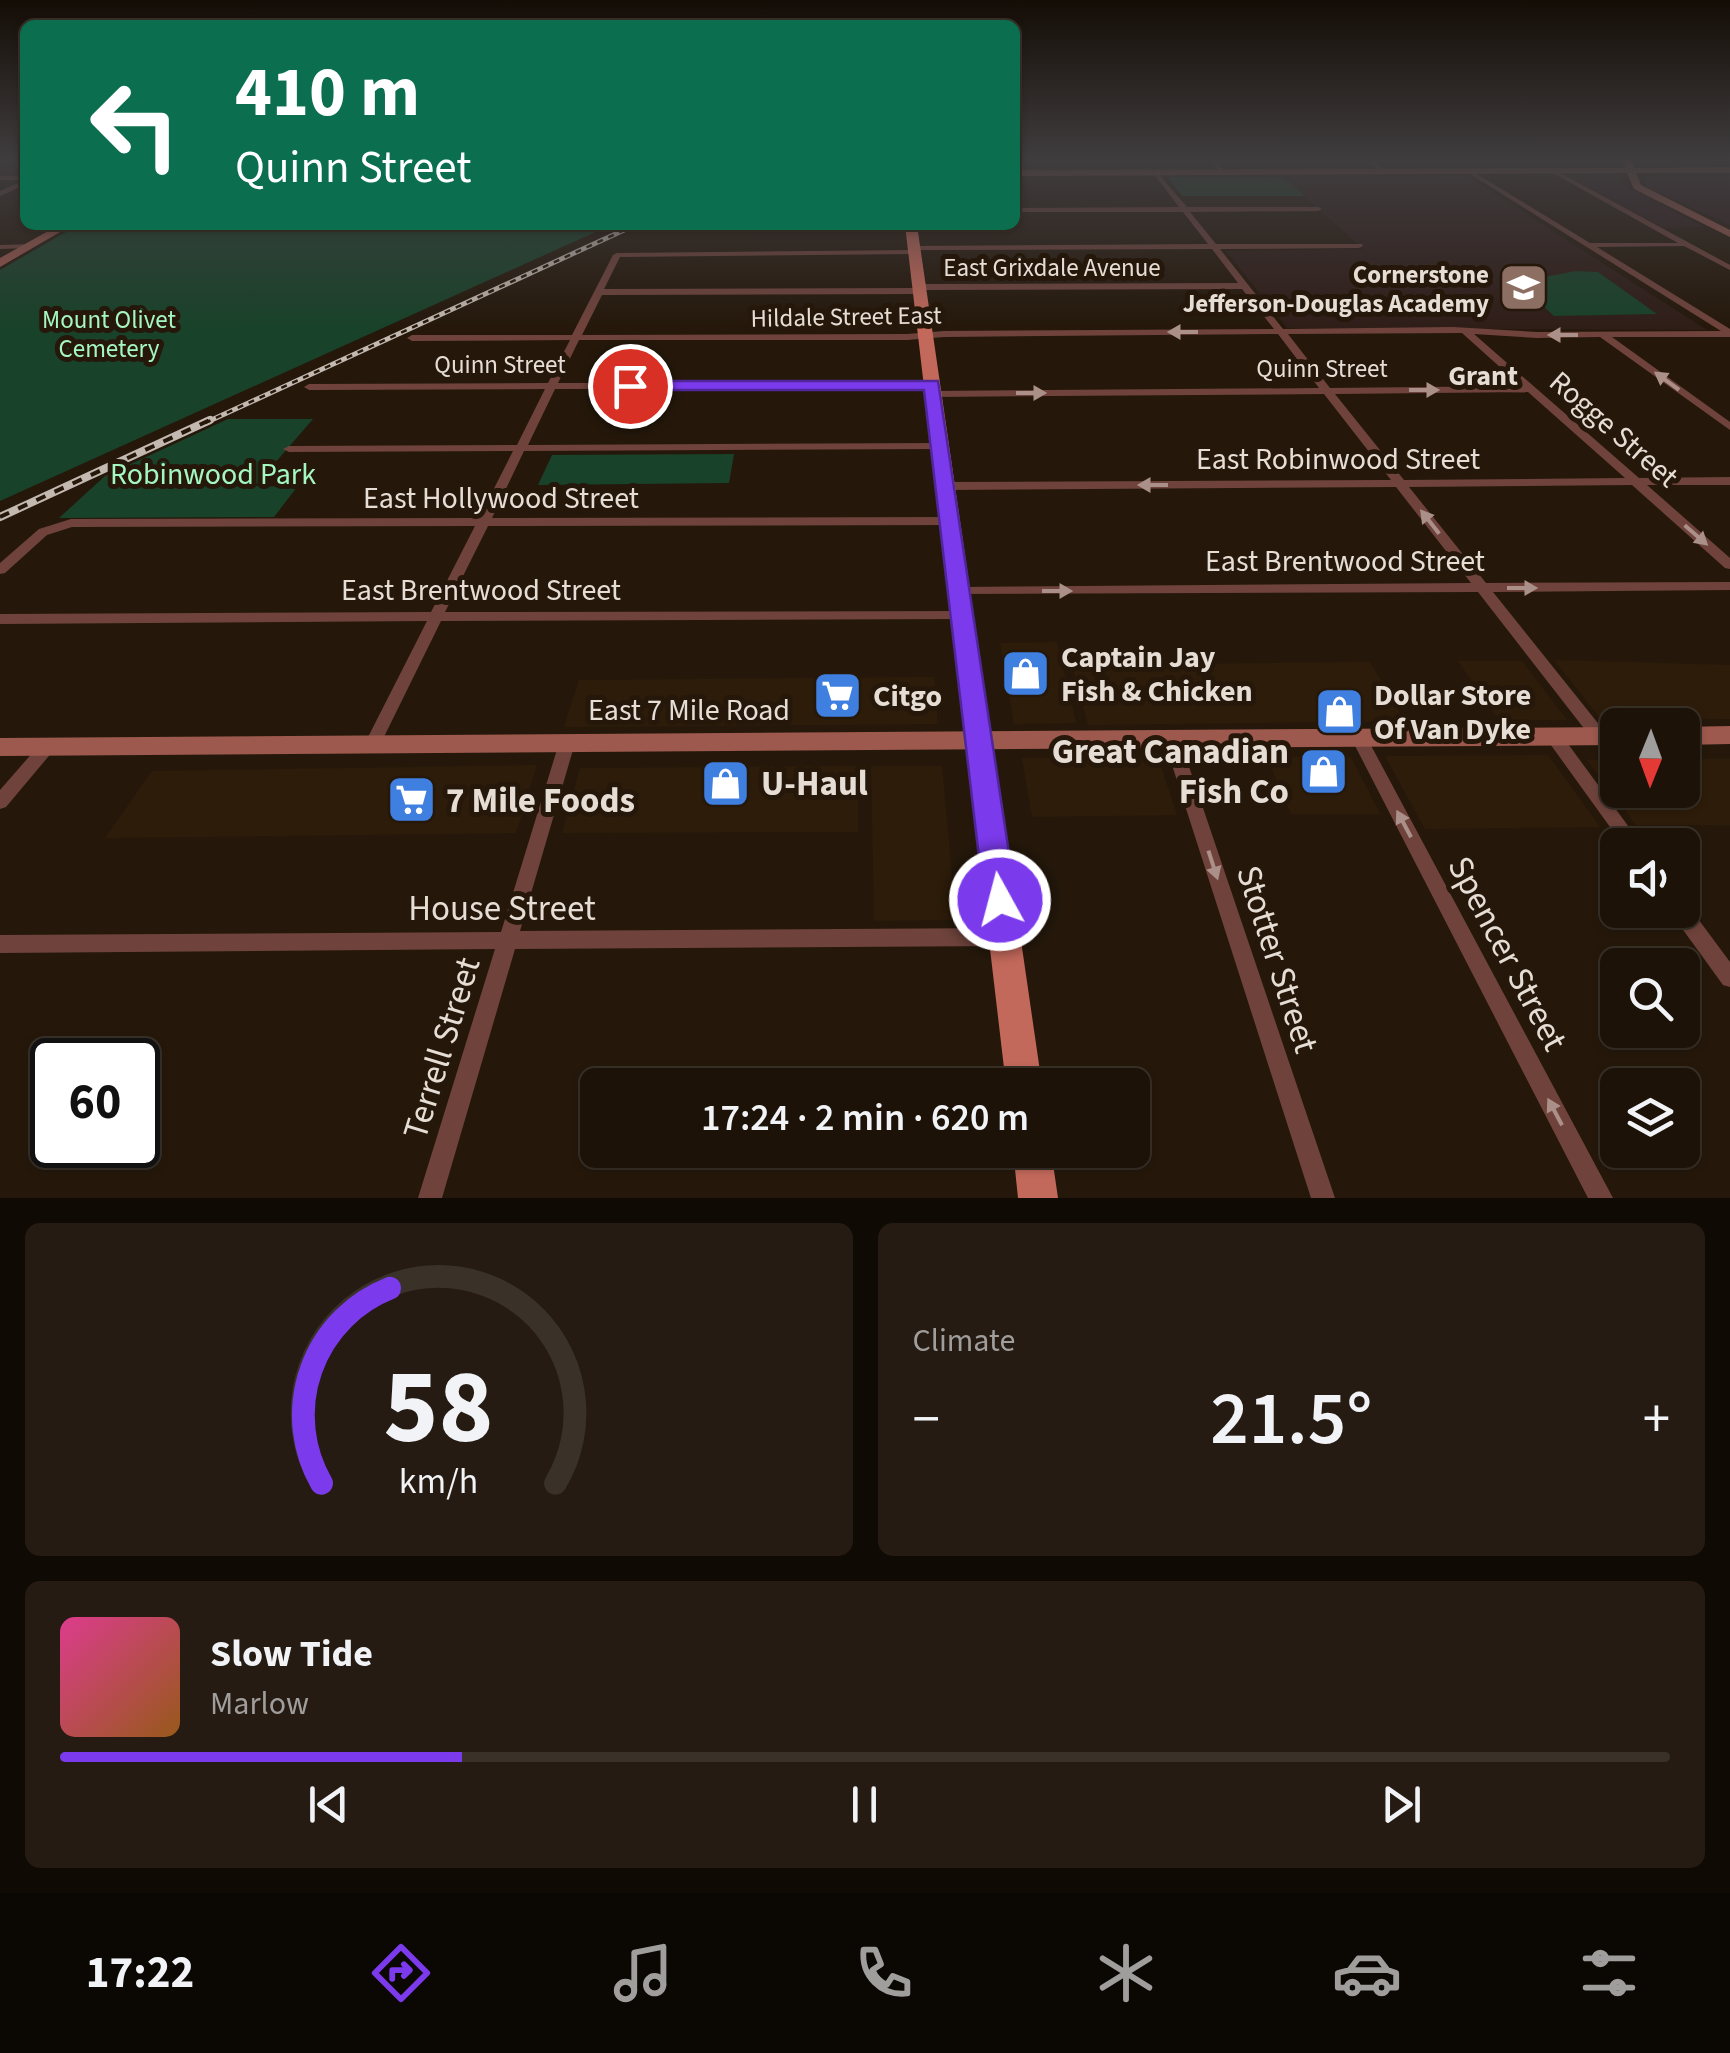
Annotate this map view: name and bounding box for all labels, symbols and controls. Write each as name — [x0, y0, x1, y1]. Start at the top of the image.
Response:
text: 410 m — [235, 43, 420, 143]
icon: left — [70, 60, 200, 190]
text: Quinn Street — [235, 136, 471, 200]
street label: East Grixdale Avenue — [943, 250, 1161, 286]
place label: Cornerstone Jefferson-Douglas Academy — [1183, 257, 1489, 322]
school or university icon: Cornerstone Jefferson-Douglas Academy — [1498, 262, 1550, 314]
street label: Hildale Street East — [750, 297, 942, 337]
park label: Mount Olivet Cemetery — [42, 302, 176, 367]
one-way arrow — [1167, 324, 1199, 340]
one-way arrow — [1546, 327, 1578, 343]
pin — [588, 344, 673, 429]
street label: Quinn Street — [434, 347, 566, 383]
street label: Quinn Street — [1256, 351, 1388, 387]
district label: Grant — [1448, 356, 1518, 396]
icon: arrive — [603, 359, 658, 414]
street label: Rogge Street — [1540, 361, 1688, 498]
one-way arrow — [1653, 371, 1680, 391]
one-way arrow — [1409, 382, 1441, 398]
one-way arrow — [1015, 385, 1047, 401]
street label: East Robinwood Street — [1196, 438, 1480, 481]
park label: Robinwood Park — [110, 453, 316, 496]
street label: East Hollywood Street — [363, 477, 639, 520]
one-way arrow — [1137, 477, 1169, 493]
one-way arrow — [1420, 510, 1441, 535]
one-way arrow — [1683, 523, 1708, 545]
street label: East Brentwood Street — [1205, 540, 1485, 583]
street label: East Brentwood Street — [341, 569, 621, 612]
one-way arrow — [1506, 580, 1538, 596]
one-way arrow — [1041, 582, 1073, 598]
place label: Captain Jay Fish & Chicken — [1061, 636, 1253, 713]
shop icon: Captain Jay Fish & Chicken — [1000, 648, 1052, 700]
supermarket icon: Citgo — [812, 670, 864, 722]
place label: Dollar Store Of Van Dyke — [1374, 674, 1531, 751]
place label: Citgo — [873, 675, 942, 718]
shop icon: Dollar Store Of Van Dyke — [1313, 686, 1365, 738]
street label: East 7 Mile Road — [588, 689, 790, 732]
north arrow — [1600, 708, 1700, 808]
map controls — [1600, 708, 1700, 1168]
place label: Great Canadian Fish Co — [1052, 727, 1289, 817]
shop icon: Great Canadian Fish Co — [1298, 745, 1350, 797]
shop icon: U-Haul — [700, 757, 752, 809]
place label: U-Haul — [761, 759, 868, 809]
supermarket icon: 7 Mile Foods — [385, 774, 437, 826]
place label: 7 Mile Foods — [446, 776, 635, 826]
one-way arrow — [1396, 810, 1413, 839]
button: sound — [1600, 828, 1700, 928]
street label: Spencer Street — [1435, 847, 1580, 1060]
position arrow — [948, 848, 1052, 952]
one-way arrow — [1207, 851, 1222, 881]
street label: Stotter Street — [1223, 859, 1331, 1060]
street label: House Street — [408, 884, 596, 934]
button: search — [1600, 948, 1700, 1048]
street label: Terrell Street — [391, 951, 493, 1145]
speed limit sign: 60 — [30, 1038, 160, 1168]
button: layers — [1600, 1068, 1700, 1168]
text: 17:24 · 2 min · 620 m — [701, 1091, 1029, 1145]
one-way arrow — [1547, 1097, 1564, 1126]
text: Climate — [913, 1318, 1015, 1364]
text: 58 — [384, 1335, 494, 1483]
text: 21.5° — [1210, 1366, 1372, 1473]
text: − — [913, 1381, 940, 1459]
text: + — [1643, 1381, 1670, 1459]
text: km/h — [399, 1456, 478, 1507]
text: Slow Tide — [210, 1627, 373, 1681]
text: Marlow — [210, 1681, 309, 1727]
icon: previous — [301, 1777, 356, 1832]
icon: pause — [837, 1777, 892, 1832]
icon: next — [1374, 1777, 1429, 1832]
icon: directions — [366, 1938, 436, 2008]
icon: music — [608, 1938, 678, 2008]
icon: phone — [849, 1938, 919, 2008]
icon: climate — [1091, 1938, 1161, 2008]
icon: car — [1332, 1938, 1402, 2008]
icon: filters — [1574, 1938, 1644, 2008]
text: 17:22 — [86, 1941, 194, 2005]

